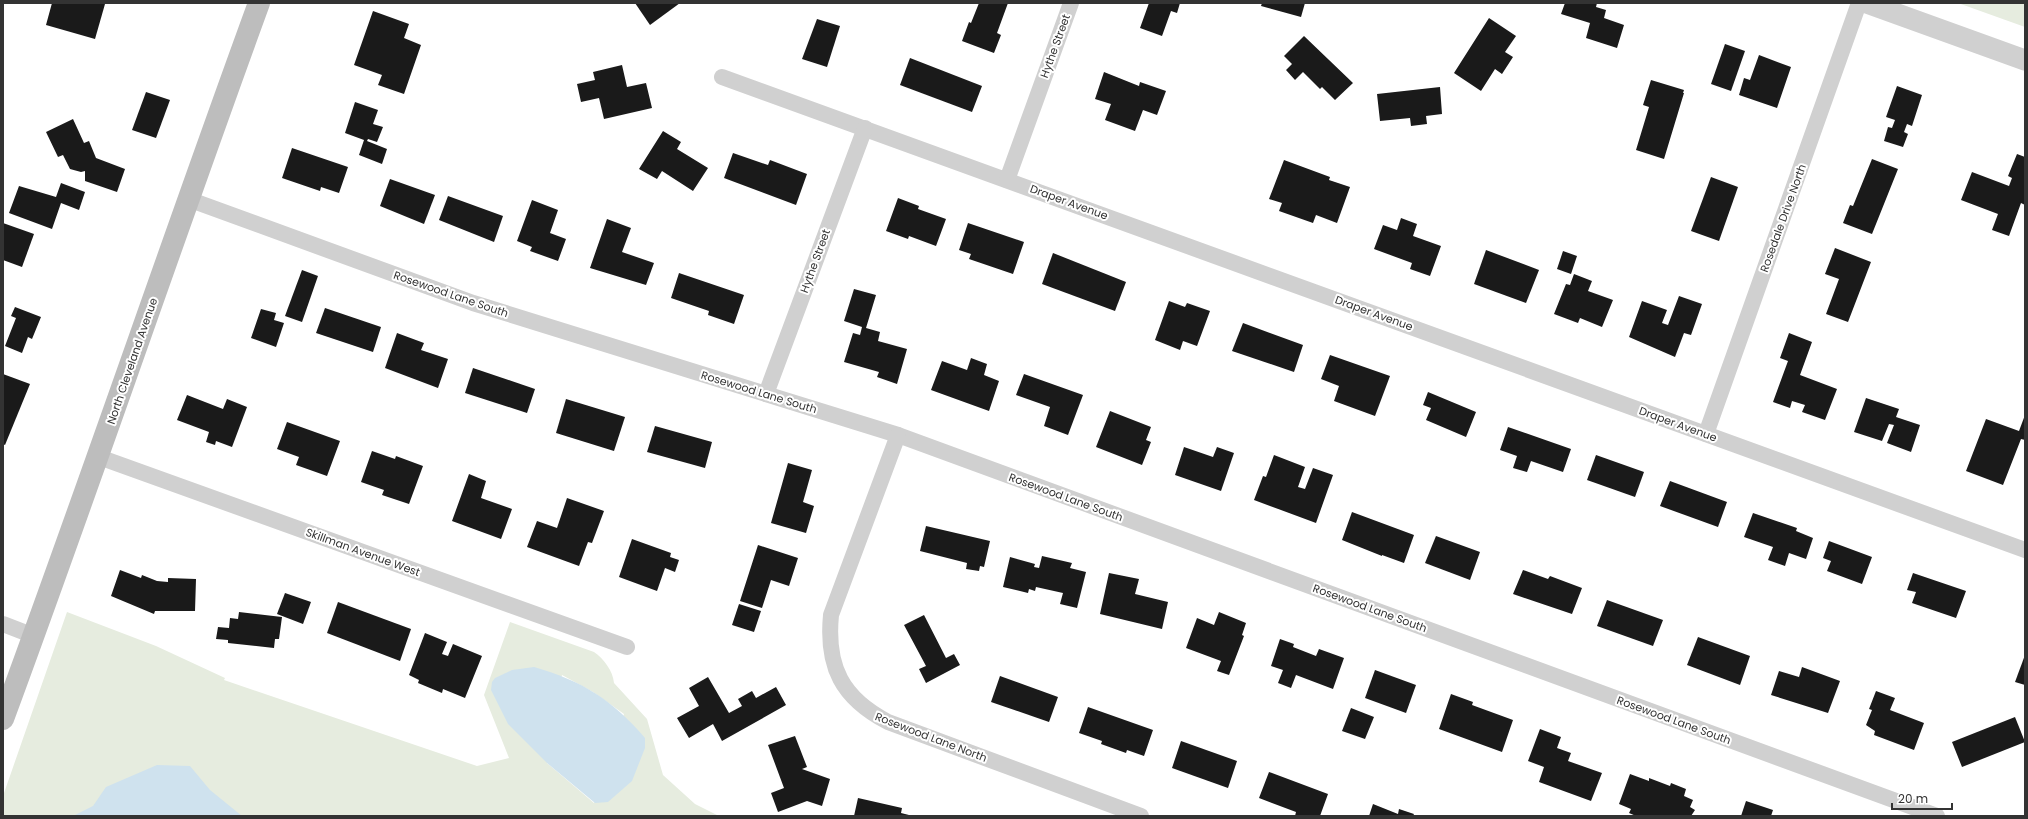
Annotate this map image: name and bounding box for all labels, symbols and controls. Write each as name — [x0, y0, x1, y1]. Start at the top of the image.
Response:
street label: Hythe Street — [1036, 12, 1074, 80]
street label: Rosedale Drive North — [1756, 162, 1810, 274]
street label: Draper Avenue — [1028, 180, 1110, 224]
street label: Hythe Street — [796, 227, 834, 295]
street label: Rosewood Lane South — [392, 267, 510, 321]
street label: Draper Avenue — [1333, 291, 1415, 335]
street label: North Cleveland Avenue — [103, 295, 161, 426]
street label: Rosewood Lane South — [699, 367, 819, 417]
street label: Draper Avenue — [1637, 402, 1719, 446]
street label: Rosewood Lane South — [1007, 469, 1125, 525]
street label: Skillman Avenue West — [304, 524, 422, 580]
street label: Rosewood Lane South — [1311, 580, 1429, 636]
street label: Rosewood Lane South — [1615, 692, 1733, 748]
street label: Rosewood Lane North — [873, 708, 989, 766]
scale bar — [1892, 785, 1952, 811]
text: 20 m — [1898, 790, 1928, 807]

